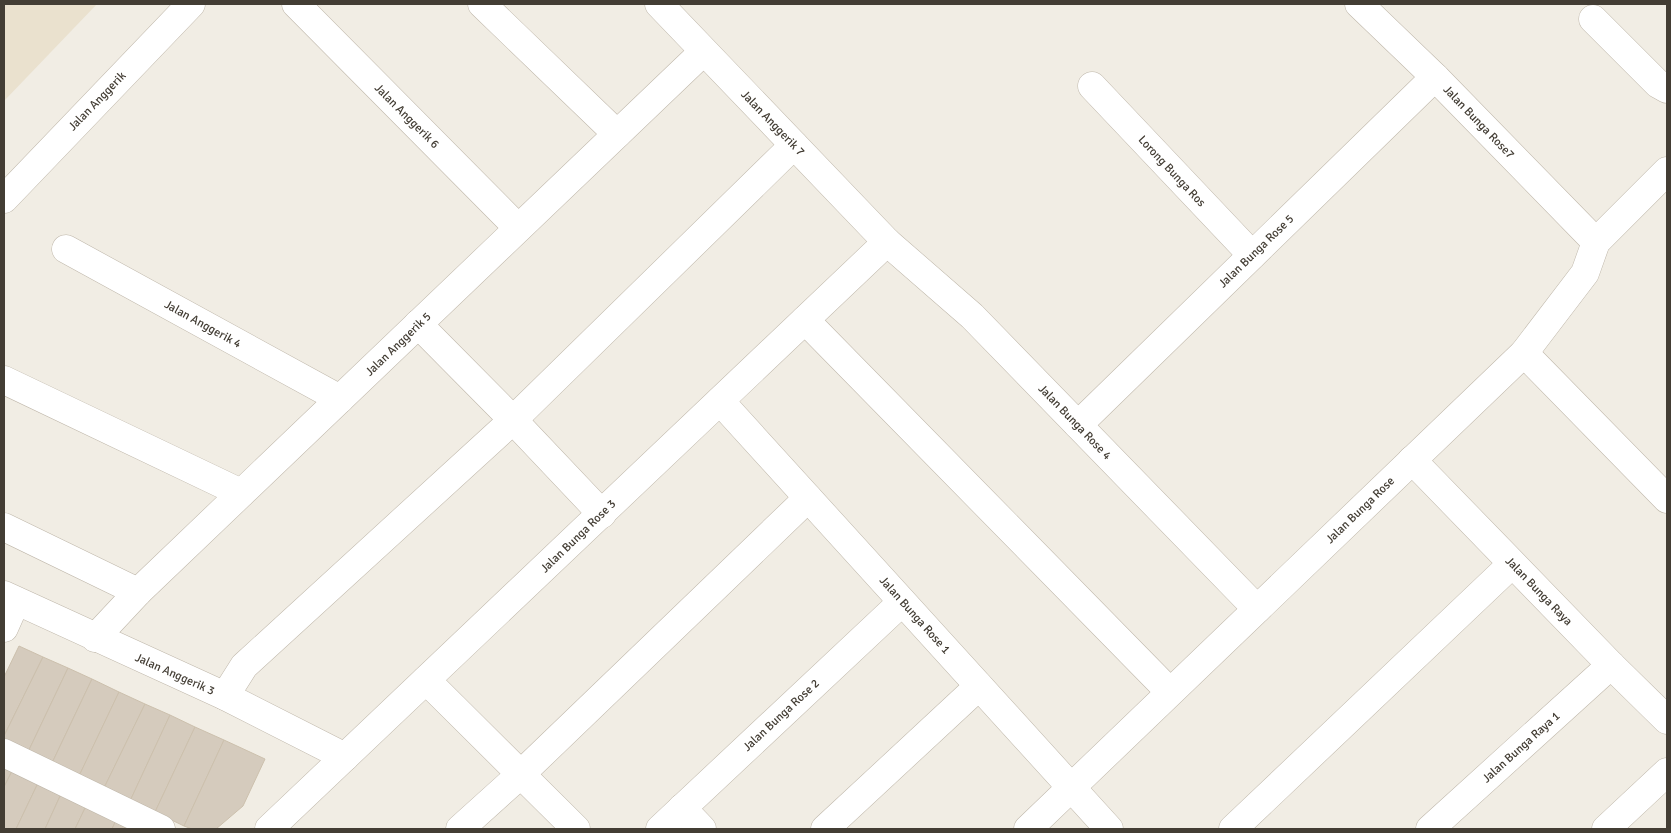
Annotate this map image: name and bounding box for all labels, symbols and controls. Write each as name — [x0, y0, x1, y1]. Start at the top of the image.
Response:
street label: Jalan Anggerik — [65, 69, 129, 134]
street label: Jalan Anggerik 6 — [371, 81, 442, 152]
street label: Jalan Bunga Rose7 — [1440, 82, 1518, 162]
street label: Jalan Anggerik 7 — [738, 87, 808, 159]
street label: Lorong Bunga Ros — [1135, 133, 1209, 210]
street label: Jalan Bunga Rose 5 — [1216, 212, 1297, 291]
street label: Jalan Anggerik 4 — [162, 297, 244, 352]
street label: Jalan Anggerik 5 — [362, 309, 434, 379]
street label: Jalan Bunga Rose 4 — [1035, 382, 1115, 464]
street label: Jalan Bunga Rose — [1323, 474, 1398, 547]
street label: Jalan Bunga Rose 3 — [538, 497, 619, 576]
street label: Jalan Bunga Raya — [1502, 554, 1575, 629]
street label: Jalan Bunga Rose 1 — [876, 574, 953, 657]
street label: Jalan Anggerik 3 — [133, 650, 217, 699]
street label: Jalan Bunga Rose 2 — [740, 676, 823, 755]
street label: Jalan Bunga Raya 1 — [1479, 709, 1563, 786]

